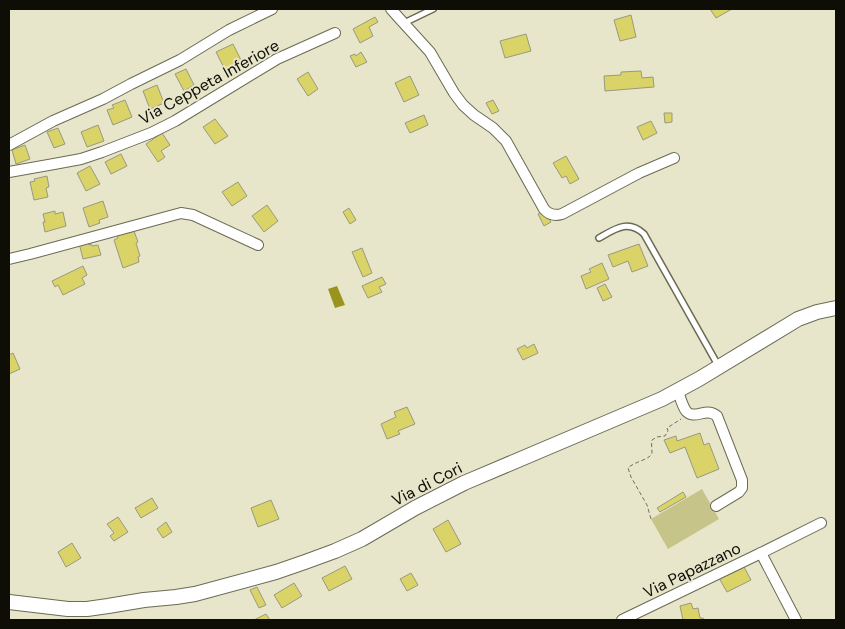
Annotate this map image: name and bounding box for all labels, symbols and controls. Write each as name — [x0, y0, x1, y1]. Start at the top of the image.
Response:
street label: Via Ceppeta Inferiore — [135, 35, 283, 129]
street label: Via di Cori — [388, 457, 466, 511]
street label: Via Papazzano — [640, 537, 744, 603]

